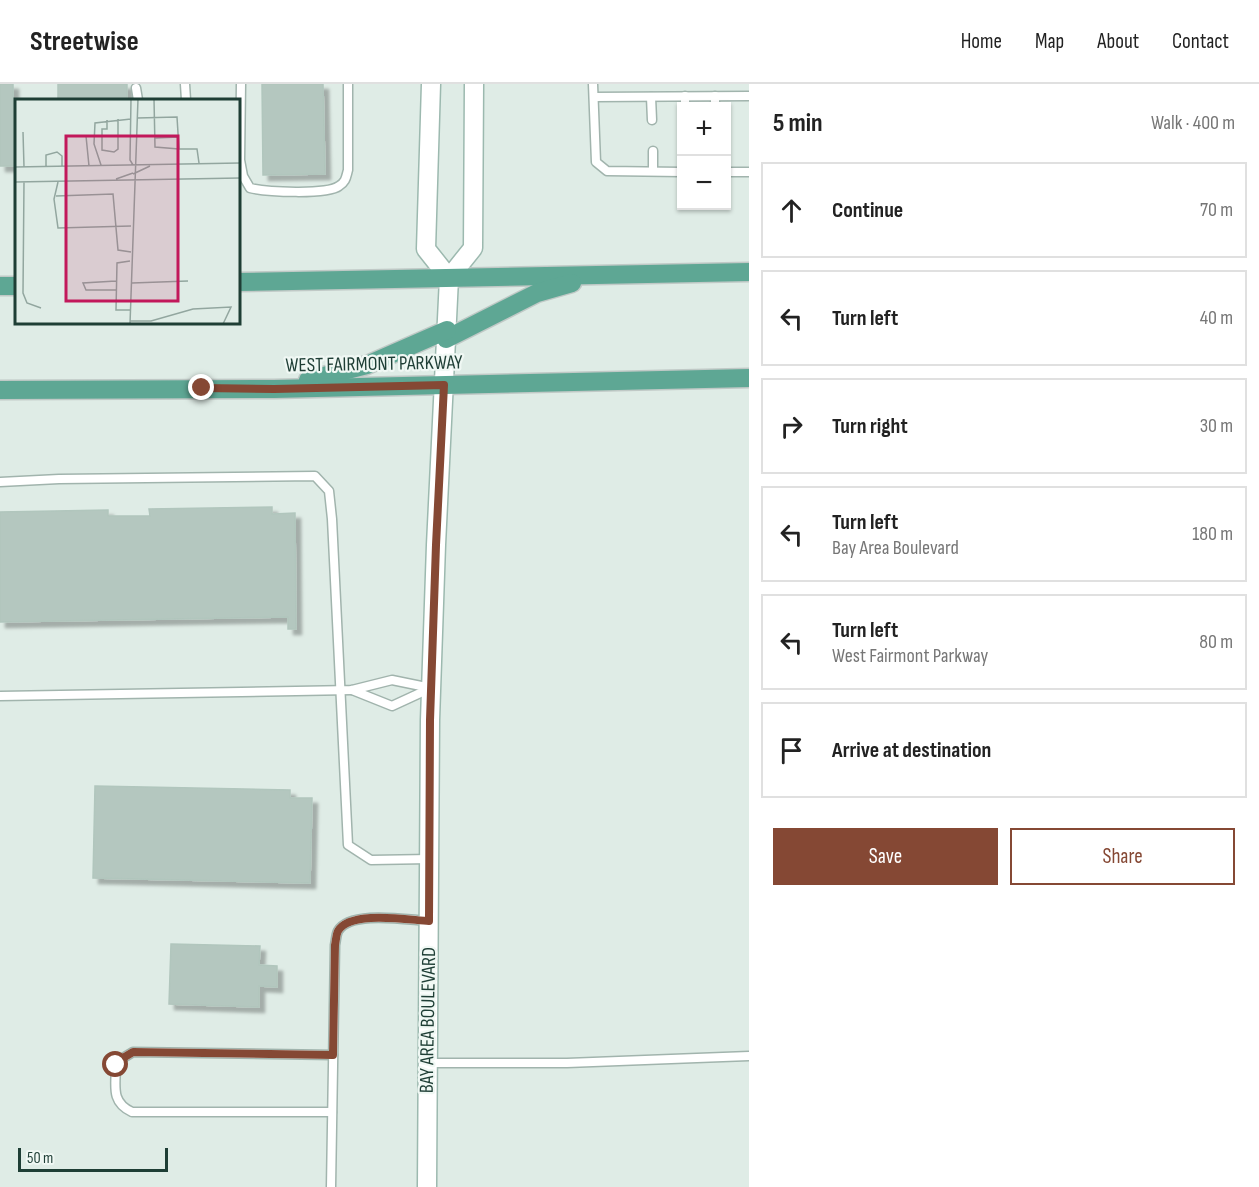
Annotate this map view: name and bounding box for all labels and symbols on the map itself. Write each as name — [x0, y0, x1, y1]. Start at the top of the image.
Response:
inset map — [15, 99, 240, 324]
street label: WEST FAIRMONT PARKWAY — [285, 350, 463, 378]
route end — [188, 374, 214, 400]
street label: BAY AREA BOULEVARD — [415, 947, 441, 1093]
route start — [102, 1051, 128, 1077]
scale bar — [18, 1145, 168, 1172]

